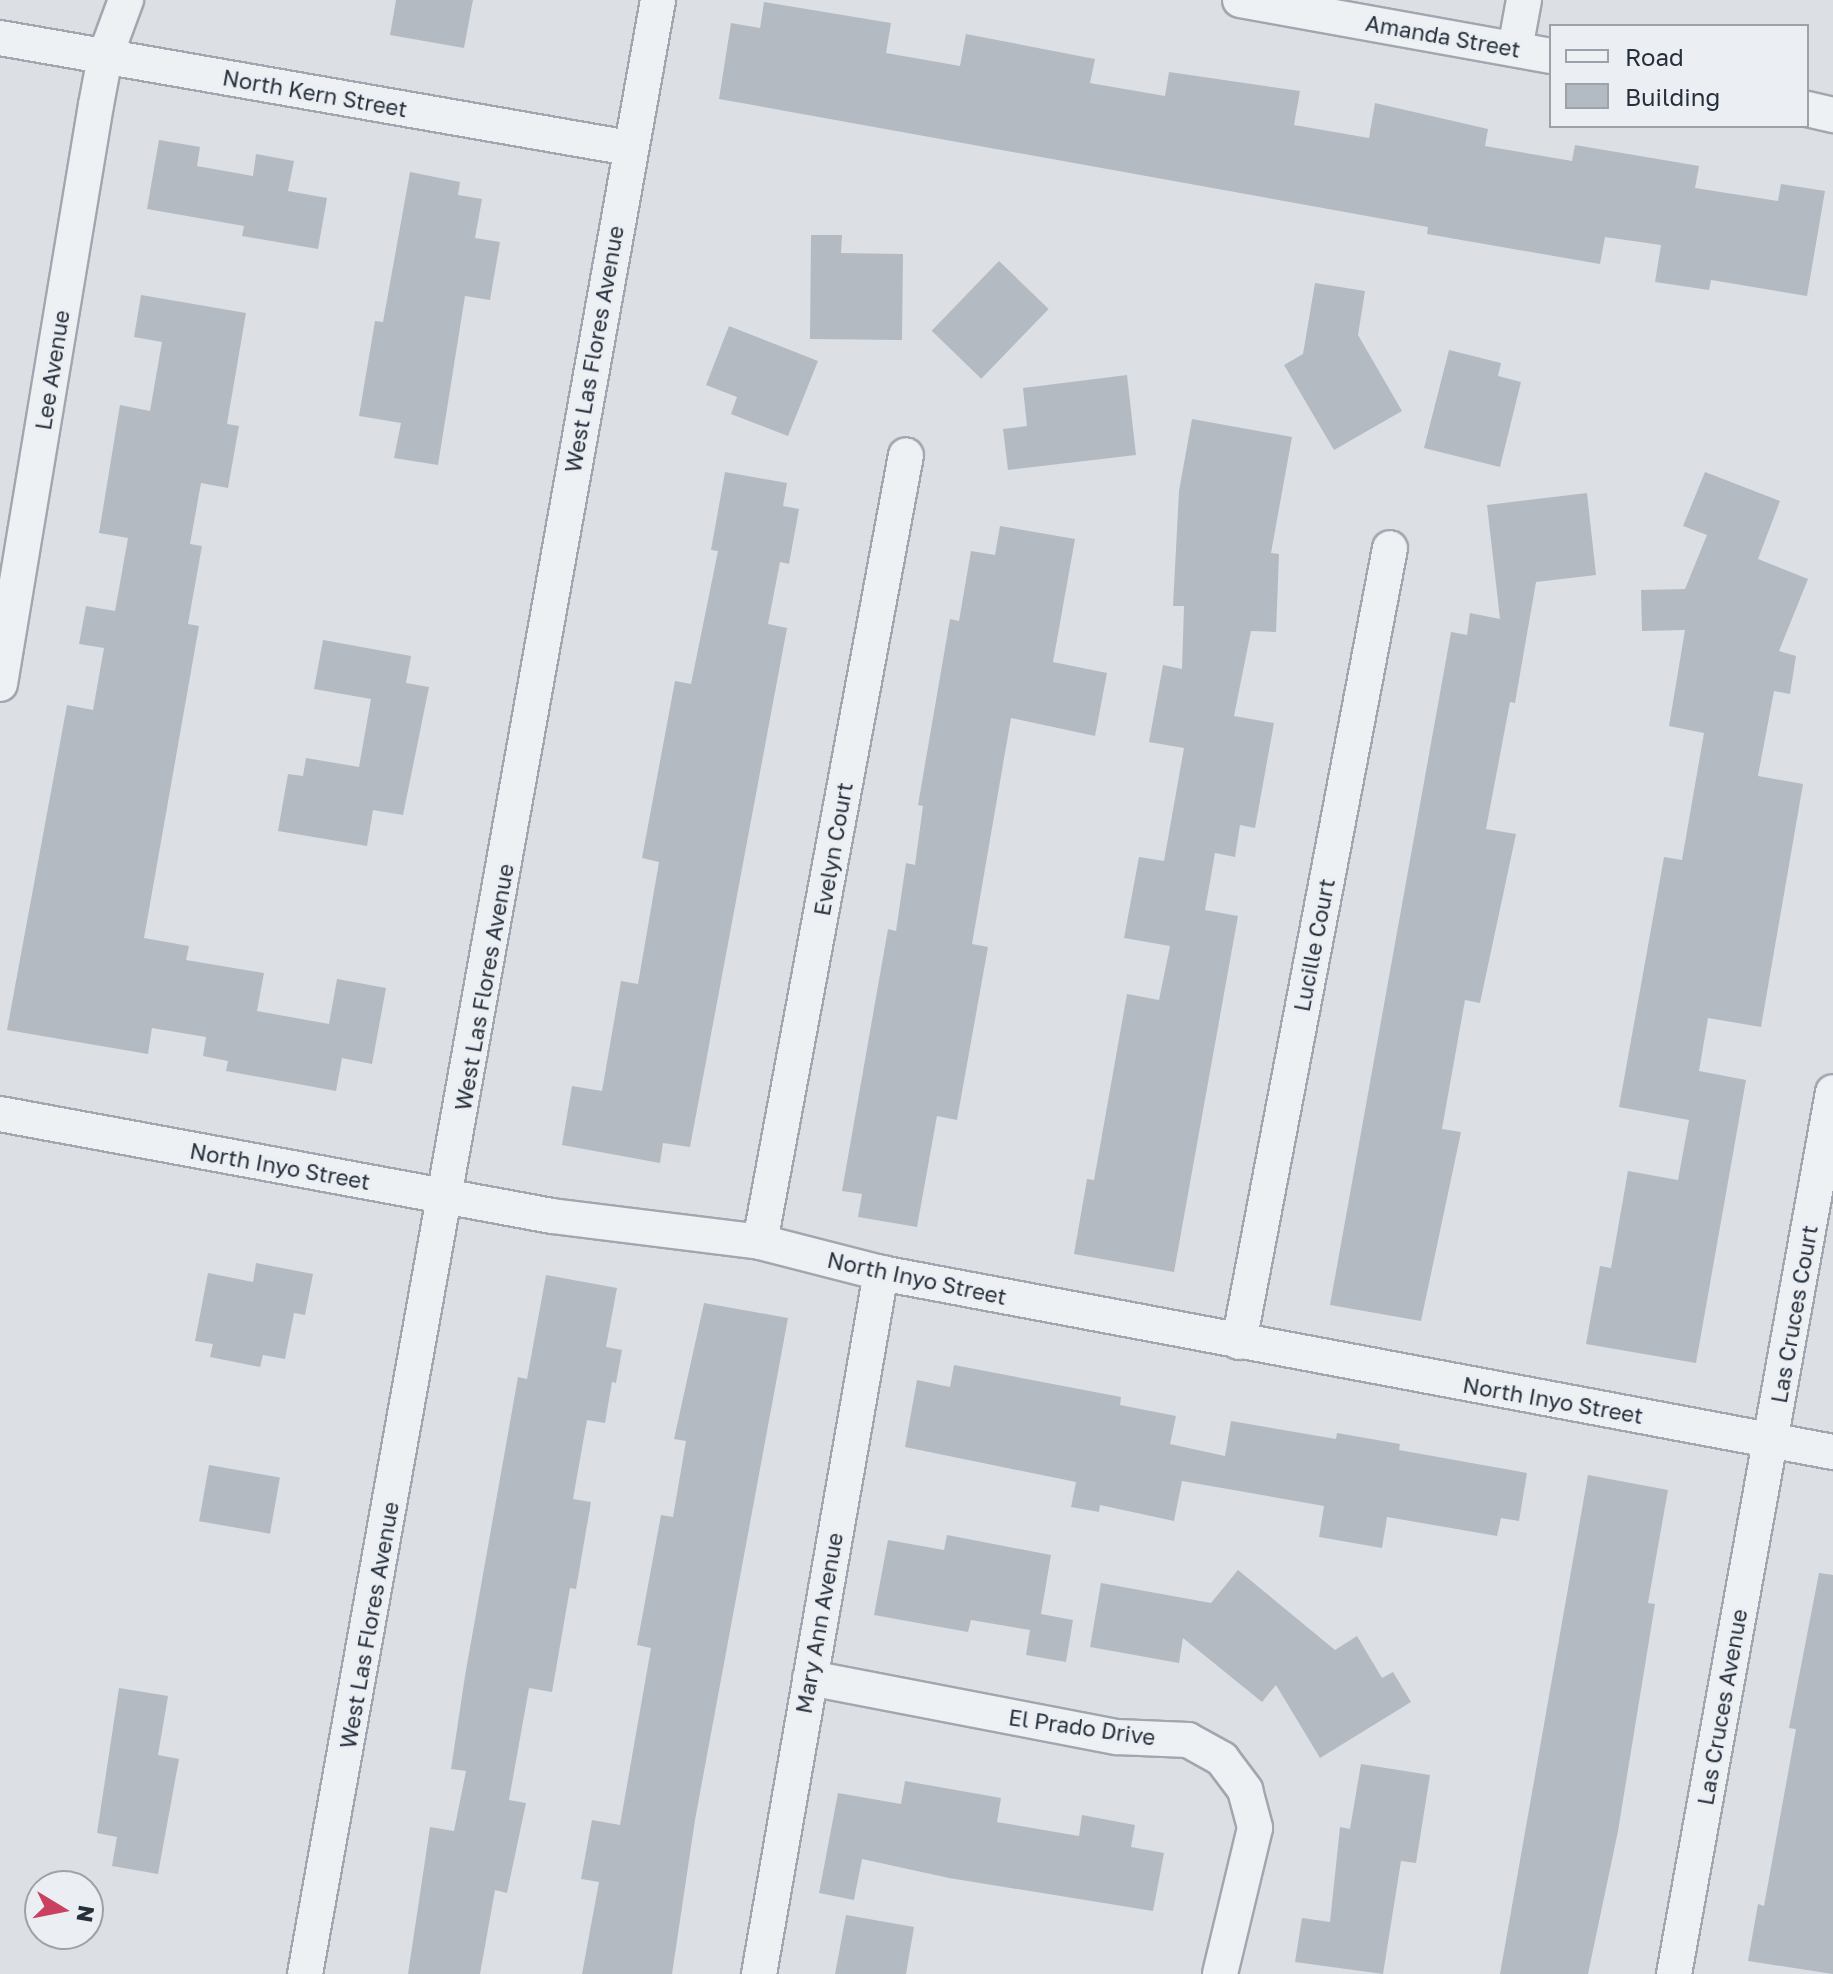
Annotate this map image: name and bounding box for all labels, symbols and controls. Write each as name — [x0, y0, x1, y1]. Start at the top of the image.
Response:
street label: Amanda Street — [1364, 9, 1522, 63]
legend — [1549, 24, 1809, 128]
text: Road — [1625, 42, 1684, 71]
street label: North Kern Street — [221, 64, 409, 122]
text: Building — [1625, 82, 1720, 111]
street label: West Las Flores Avenue — [559, 223, 629, 475]
street label: Lee Avenue — [29, 308, 75, 432]
street label: Evelyn Court — [808, 780, 858, 918]
street label: West Las Flores Avenue — [449, 861, 519, 1113]
street label: Lucille Court — [1288, 876, 1340, 1014]
street label: North Inyo Street — [188, 1137, 372, 1195]
street label: Las Cruces Court — [1765, 1223, 1823, 1405]
street label: North Inyo Street — [825, 1246, 1009, 1310]
street label: North Inyo Street — [1461, 1371, 1645, 1429]
street label: West Las Flores Avenue — [334, 1499, 404, 1751]
street label: Mary Ann Avenue — [790, 1530, 848, 1716]
street label: Las Cruces Avenue — [1692, 1607, 1752, 1807]
street label: El Prado Drive — [1007, 1704, 1157, 1750]
north arrow — [24, 1870, 104, 1950]
text: N — [71, 1903, 101, 1924]

